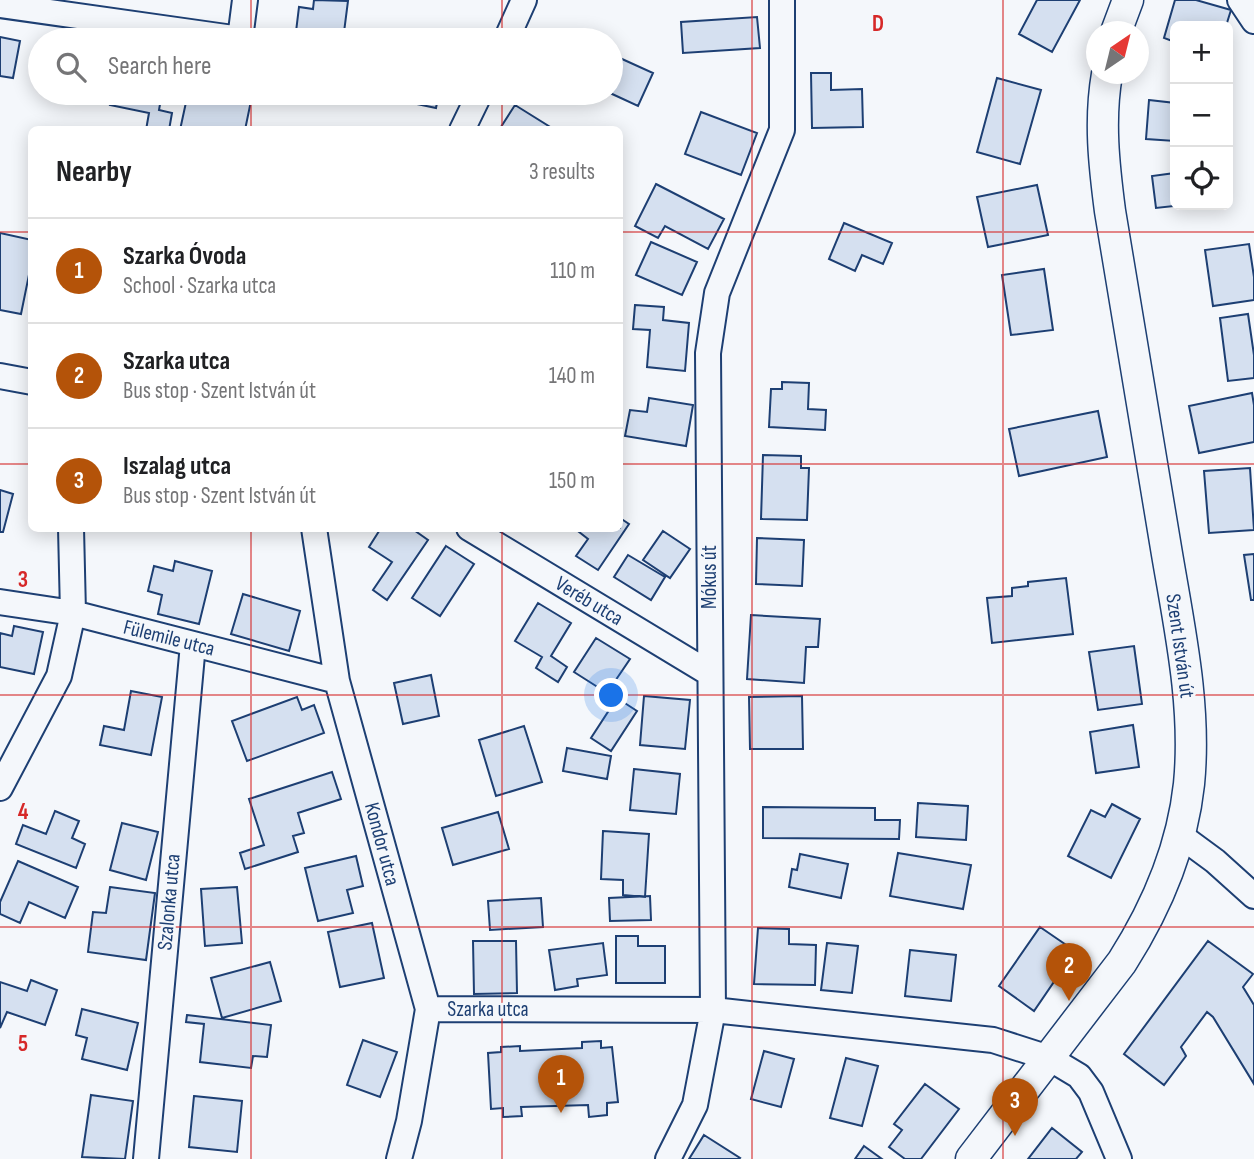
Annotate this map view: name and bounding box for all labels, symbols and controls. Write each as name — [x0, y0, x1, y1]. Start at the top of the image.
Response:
text: D — [872, 10, 884, 38]
north arrow — [1086, 21, 1149, 84]
map controls — [1170, 21, 1233, 210]
button: + — [1170, 21, 1233, 84]
search box — [28, 28, 623, 105]
icon: search — [52, 48, 90, 86]
text: Search here — [108, 51, 211, 82]
button: − — [1170, 84, 1233, 147]
button: locate — [1170, 147, 1233, 210]
text: Nearby — [56, 154, 132, 190]
text: 3 results — [529, 158, 595, 186]
text: Szarka Óvoda — [123, 241, 246, 272]
text: 1 — [74, 257, 84, 285]
text: 110 m — [550, 257, 595, 285]
text: School · Szarka utca — [123, 272, 276, 300]
text: Szarka utca — [123, 346, 230, 377]
text: 2 — [74, 362, 84, 390]
text: 140 m — [549, 362, 595, 390]
text: Bus stop · Szent István út — [123, 377, 316, 405]
text: Iszalag utca — [123, 451, 231, 482]
text: 3 — [74, 467, 84, 495]
text: 150 m — [549, 467, 595, 495]
text: Bus stop · Szent István út — [123, 482, 316, 510]
street label: Mókus út — [697, 545, 722, 609]
text: 3 — [18, 566, 28, 594]
street label: Veréb utca — [551, 571, 627, 631]
street label: Szent István út — [1160, 592, 1200, 700]
street label: Fülemile utca — [121, 615, 217, 661]
your location — [594, 678, 628, 712]
text: 4 — [18, 798, 29, 826]
street label: Kondor utca — [359, 800, 405, 888]
street label: Szalonka utca — [152, 853, 186, 951]
pin: 2 — [1046, 943, 1092, 1001]
street label: Szarka utca — [447, 997, 529, 1022]
text: 5 — [18, 1030, 28, 1058]
pin: 1 — [538, 1055, 584, 1113]
pin: 3 — [992, 1078, 1038, 1136]

